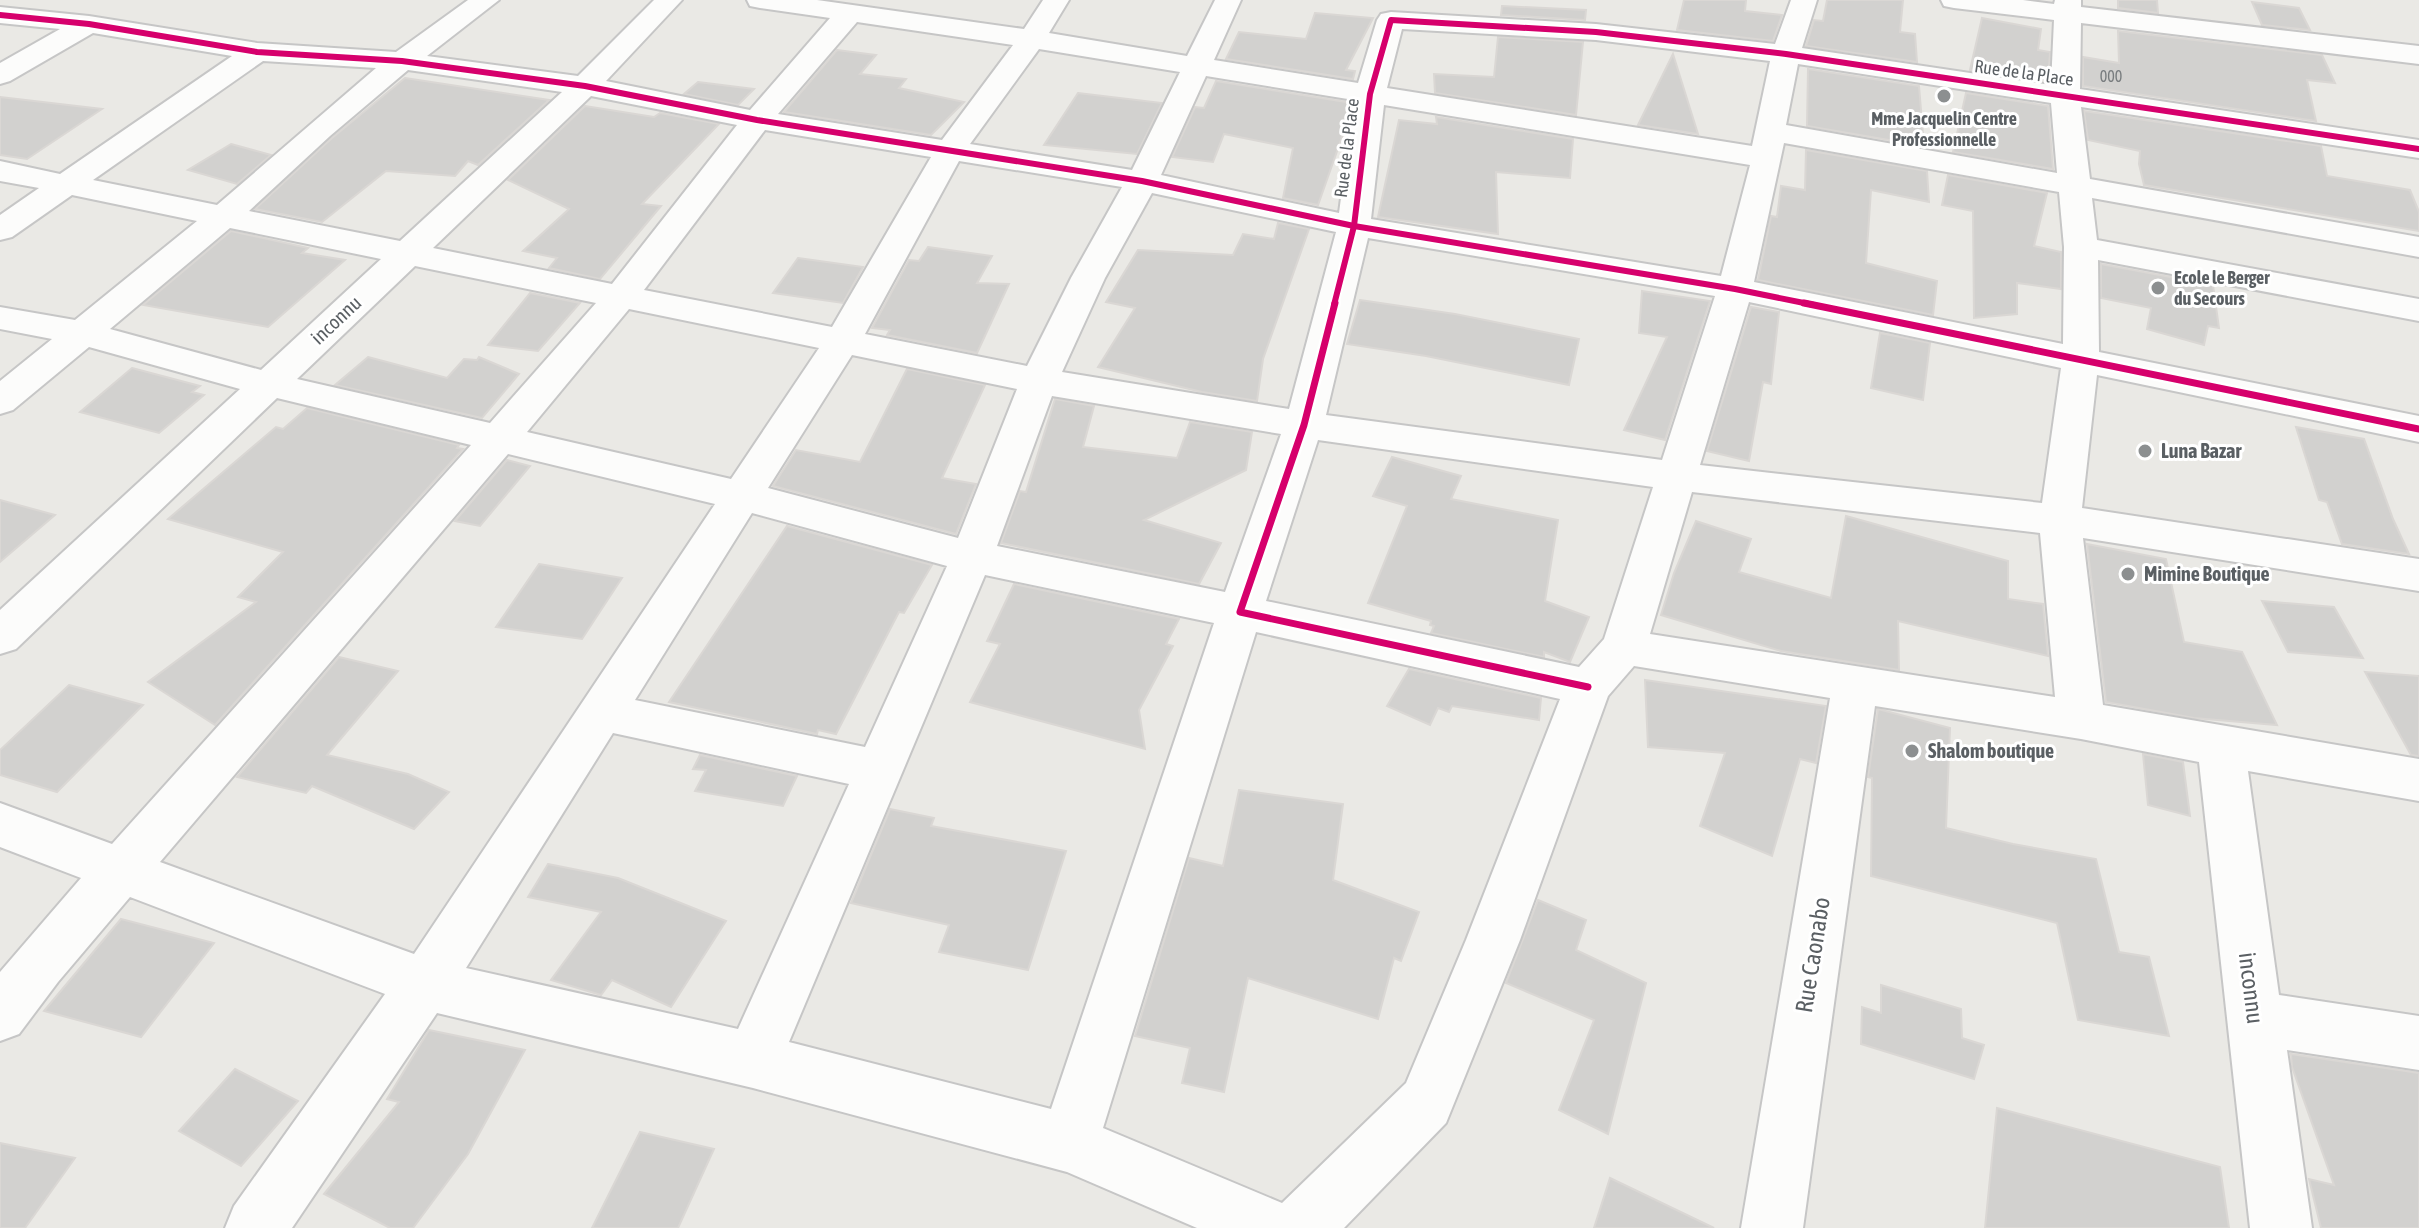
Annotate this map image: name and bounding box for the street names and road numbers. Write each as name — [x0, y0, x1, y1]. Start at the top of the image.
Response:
street label: Rue de la Place — [1973, 55, 2075, 90]
street label: Rue de la Place — [1330, 97, 1363, 199]
street label: inconnu — [306, 291, 366, 349]
street label: Rue Caonabo — [1790, 895, 1835, 1015]
street label: inconnu — [2234, 950, 2269, 1025]

